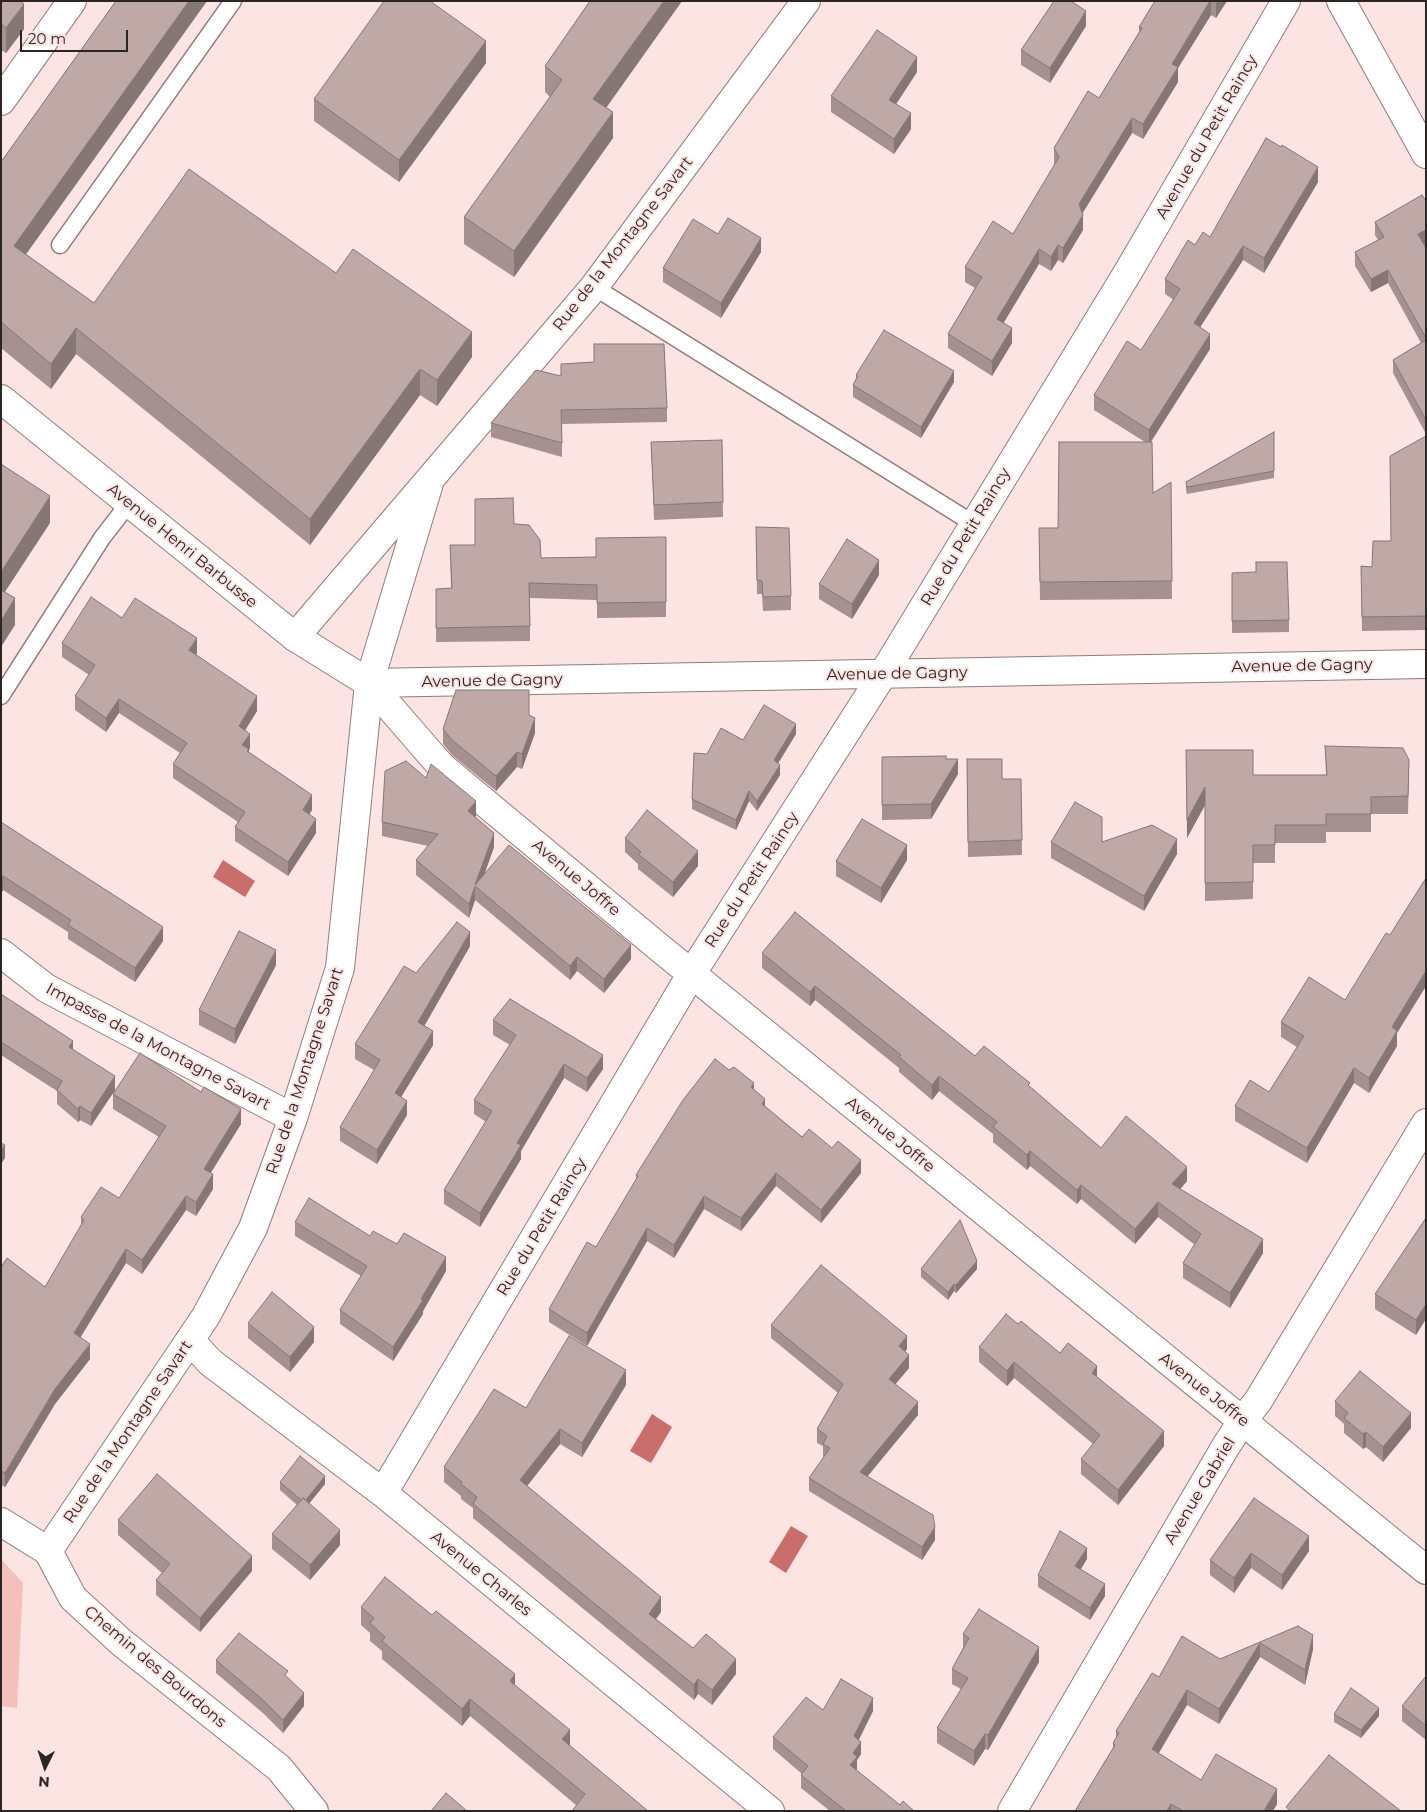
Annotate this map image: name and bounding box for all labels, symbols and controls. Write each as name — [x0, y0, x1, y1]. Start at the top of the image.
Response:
scale bar — [22, 20, 130, 52]
text: 20 m — [28, 29, 66, 48]
street label: Avenue du Petit Raincy — [1152, 52, 1262, 222]
street label: Rue de la Montagne Savart — [549, 153, 697, 335]
street label: Rue du Petit Raincy — [917, 464, 1015, 610]
street label: Avenue Henri Barbusse — [103, 480, 261, 612]
street label: Avenue de Gagny — [1231, 655, 1373, 677]
street label: Avenue de Gagny — [826, 663, 968, 685]
street label: Avenue de Gagny — [421, 670, 563, 692]
street label: Rue du Petit Raincy — [701, 809, 803, 951]
street label: Avenue Joffre — [528, 835, 624, 921]
street label: Rue de la Montagne Savart — [262, 965, 348, 1177]
street label: Impasse de la Montagne Savart — [42, 979, 274, 1115]
street label: Avenue Joffre — [841, 1093, 939, 1177]
street label: Rue du Petit Raincy — [493, 1154, 591, 1300]
street label: Rue de la Montagne Savart — [60, 1337, 196, 1527]
street label: Avenue Joffre — [1155, 1349, 1253, 1431]
street label: Avenue Gabriel — [1160, 1434, 1240, 1548]
street label: Avenue Charles — [427, 1527, 535, 1621]
street label: Chemin des Bourdons — [80, 1602, 230, 1732]
north arrow — [20, 1742, 70, 1792]
text: N — [38, 1773, 50, 1791]

